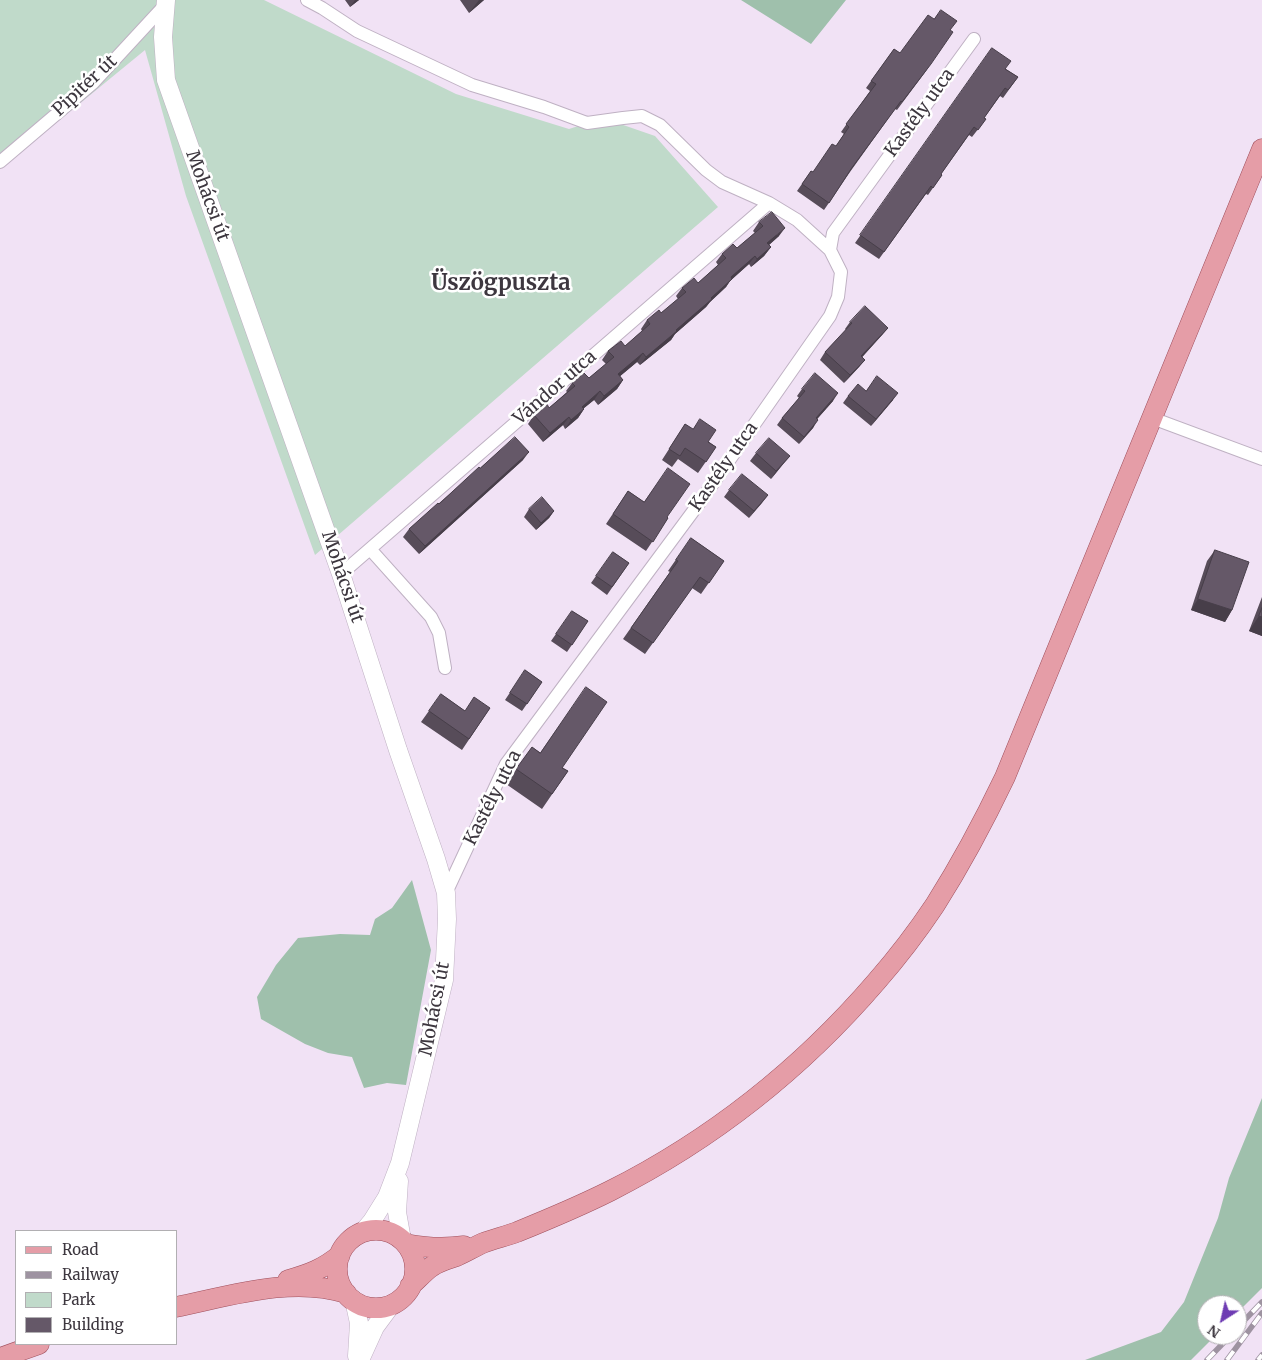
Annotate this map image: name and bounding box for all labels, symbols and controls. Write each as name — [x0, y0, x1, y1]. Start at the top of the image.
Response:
street label: Pipitér út — [48, 51, 122, 121]
street label: Kastély utca — [881, 65, 959, 161]
street label: Mohácsi út — [181, 147, 233, 245]
district label: Üszögpuszta — [431, 271, 571, 297]
street label: Vándor utca — [509, 346, 601, 430]
street label: Kastély utca — [685, 418, 763, 516]
street label: Mohácsi út — [316, 528, 368, 626]
street label: Kastély utca — [460, 747, 526, 849]
street label: Mohácsi út — [415, 960, 455, 1058]
legend — [15, 1230, 178, 1345]
text: Road — [62, 1240, 98, 1259]
text: Railway — [62, 1265, 119, 1284]
text: Park — [62, 1290, 95, 1309]
north arrow — [1197, 1295, 1247, 1345]
text: Building — [62, 1315, 124, 1334]
text: N — [1204, 1321, 1224, 1342]

